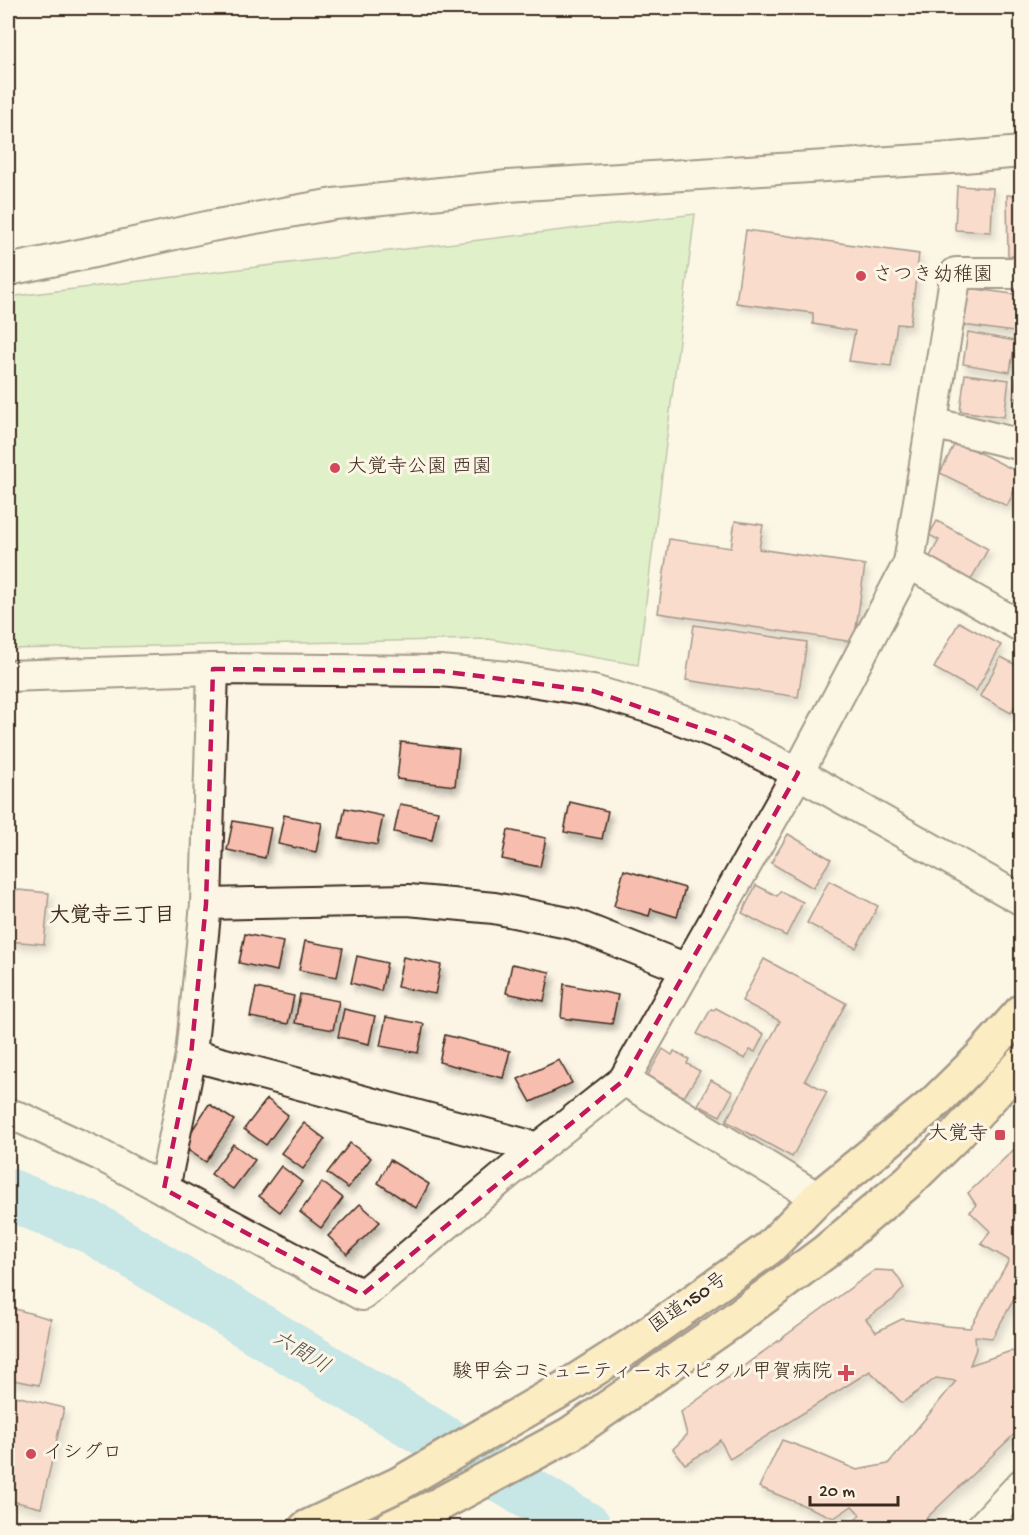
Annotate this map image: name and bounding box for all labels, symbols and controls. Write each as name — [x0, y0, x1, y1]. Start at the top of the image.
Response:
place label: さつき幼稚園 — [873, 264, 993, 288]
marker: さつき幼稚園 — [854, 269, 868, 283]
place label: 大覚寺公園 西園 — [347, 455, 492, 480]
marker: 大覚寺公園 西園 — [328, 461, 342, 475]
district label: 大覚寺三丁目 — [49, 903, 175, 930]
place label: 大覚寺 — [928, 1122, 988, 1147]
marker: 大覚寺 — [993, 1128, 1007, 1142]
street label: 国道150号 — [645, 1268, 732, 1339]
water label: 六間川 — [267, 1326, 334, 1381]
place label: 駿甲会コミュニティーホスピタル甲賀病院 — [452, 1360, 832, 1385]
marker: 駿甲会コミュニティーホスピタル甲賀病院 — [837, 1364, 855, 1382]
place label: イシグロ — [43, 1441, 123, 1466]
marker: イシグロ — [24, 1447, 38, 1461]
scale bar — [810, 1469, 898, 1507]
text: 20 m — [819, 1482, 855, 1503]

